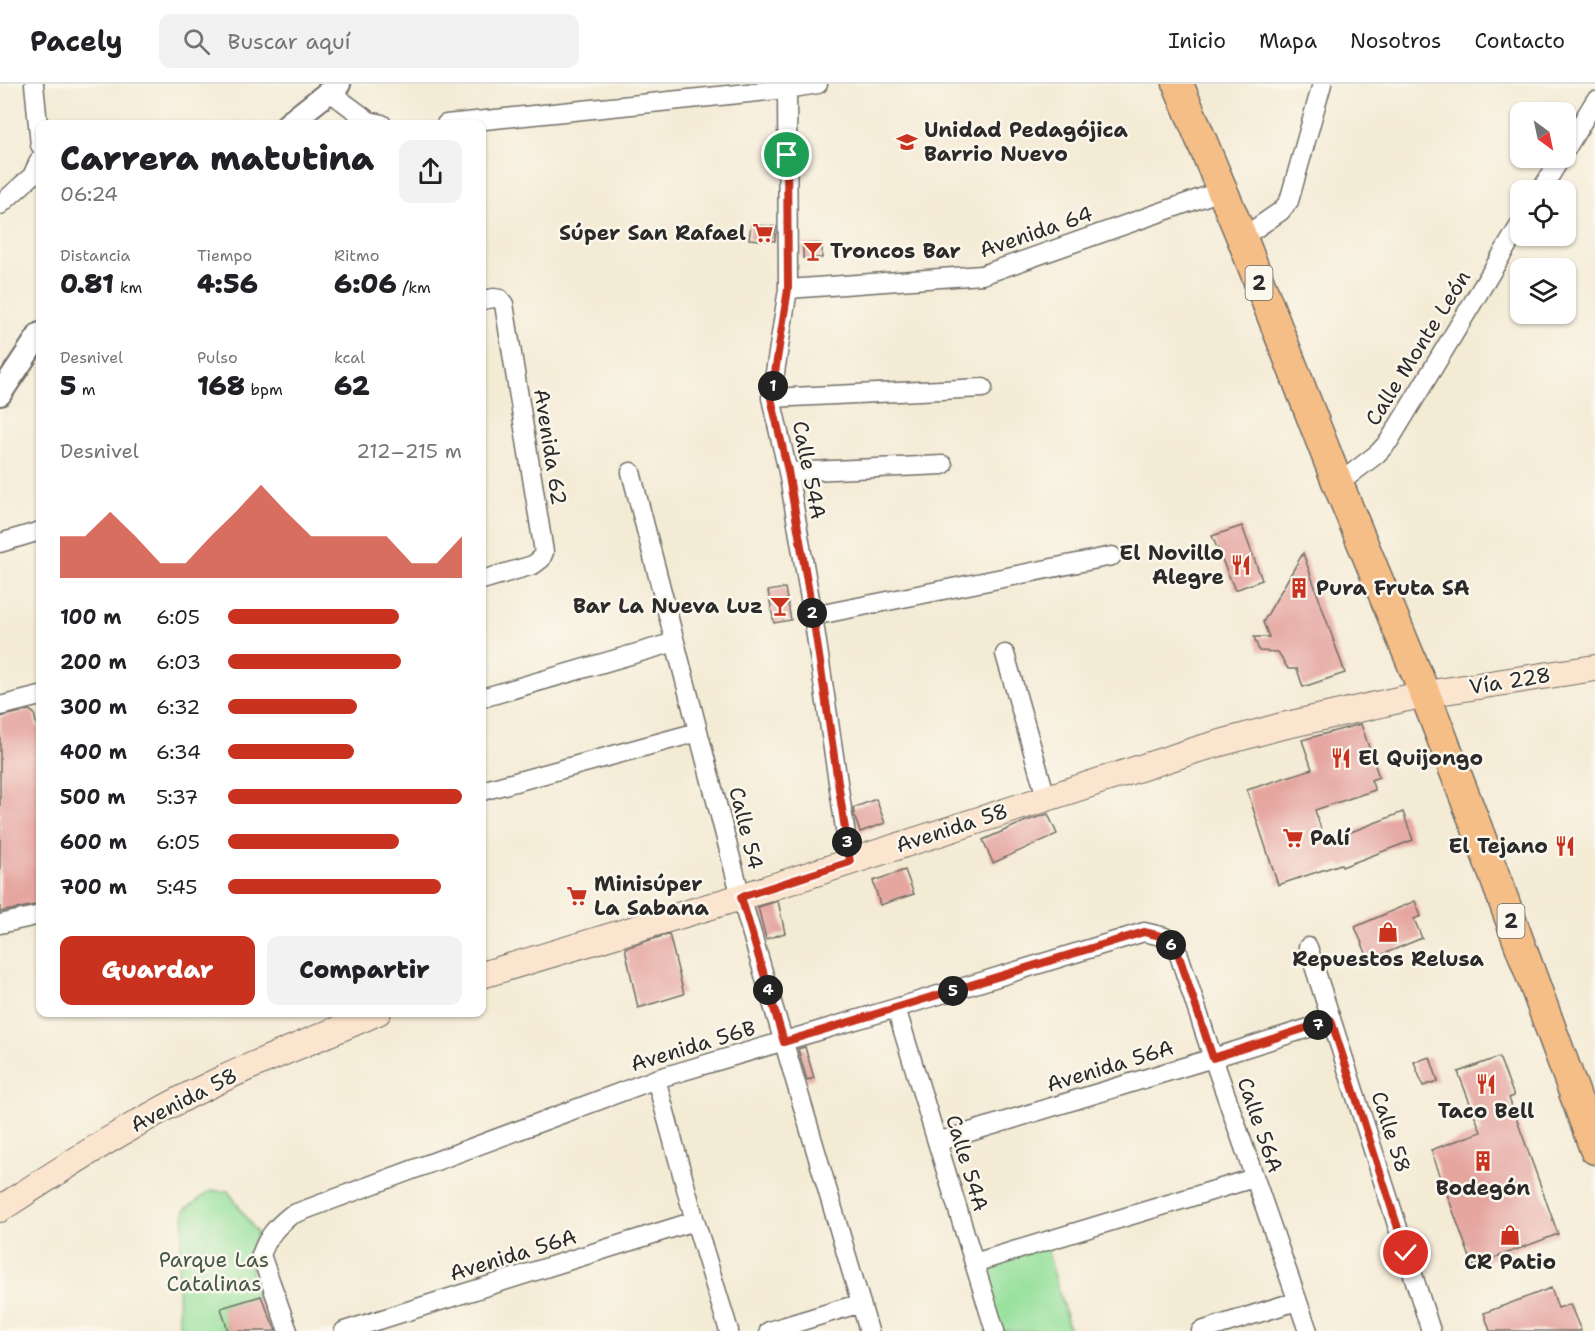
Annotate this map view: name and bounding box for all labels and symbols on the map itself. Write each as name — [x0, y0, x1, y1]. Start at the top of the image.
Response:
north arrow — [1510, 102, 1576, 168]
place label: Unidad Pedagójica Barrio Nuevo — [924, 116, 1129, 168]
pin — [761, 129, 812, 180]
school or university icon: Unidad Pedagójica Barrio Nuevo — [895, 130, 919, 154]
street label: Avenida 64 — [976, 200, 1096, 264]
place label: Súper San Rafael — [559, 219, 746, 247]
supermarket icon: Súper San Rafael — [751, 221, 775, 245]
place label: Troncos Bar — [830, 237, 961, 265]
bar icon: Troncos Bar — [801, 239, 825, 263]
street label: Calle Monte León — [1359, 265, 1477, 431]
road number: 2 — [1246, 266, 1272, 300]
pin: 1 — [758, 371, 788, 401]
street label: Avenida 62 — [527, 387, 573, 507]
street label: Calle 54A — [786, 419, 832, 521]
place label: El Novillo Alegre — [1119, 539, 1224, 591]
restaurant icon: El Novillo Alegre — [1229, 553, 1253, 577]
place label: Pura Fruta SA — [1316, 574, 1470, 602]
building icon: Pura Fruta SA — [1287, 576, 1311, 600]
place label: Bar La Nueva Luz — [573, 592, 763, 620]
bar icon: Bar La Nueva Luz — [768, 594, 792, 618]
pin: 2 — [797, 598, 827, 628]
street label: Vía 228 — [1467, 661, 1553, 701]
place label: El Quijongo — [1358, 744, 1483, 772]
restaurant icon: El Quijongo — [1329, 746, 1353, 770]
street label: Calle 54 — [722, 784, 770, 872]
street label: Avenida 58 — [892, 797, 1012, 859]
place label: Palí — [1310, 824, 1351, 852]
supermarket icon: Palí — [1281, 826, 1305, 850]
pin: 3 — [832, 827, 862, 857]
place label: El Tejano — [1449, 832, 1548, 860]
restaurant icon: El Tejano — [1553, 834, 1577, 858]
place label: Minisúper La Sabana — [594, 870, 709, 922]
supermarket icon: Minisúper La Sabana — [565, 884, 589, 908]
road number: 2 — [1498, 904, 1524, 938]
shop icon: Repuestos Relusa — [1376, 920, 1400, 944]
pin: 6 — [1156, 930, 1186, 960]
place label: Repuestos Relusa — [1292, 945, 1485, 973]
pin: 4 — [753, 975, 783, 1005]
pin: 5 — [938, 976, 968, 1006]
pin: 7 — [1303, 1010, 1333, 1040]
street label: Avenida 56B — [627, 1014, 759, 1078]
street label: Avenida 56A — [1043, 1033, 1177, 1099]
street label: Avenida 58 — [126, 1061, 242, 1139]
restaurant icon: Taco Bell — [1474, 1072, 1498, 1096]
street label: Calle 56A — [1231, 1074, 1289, 1176]
street label: Calle 58 — [1365, 1088, 1417, 1176]
place label: Taco Bell — [1438, 1097, 1534, 1125]
street label: Calle 54A — [939, 1111, 995, 1215]
building icon: Bodegón — [1471, 1149, 1495, 1173]
place label: Bodegón — [1436, 1174, 1530, 1202]
street label: Avenida 56A — [446, 1222, 580, 1288]
shop icon: CR Patio — [1498, 1223, 1522, 1247]
pin — [1380, 1227, 1431, 1278]
park label: Parque Las Catalinas — [159, 1246, 269, 1298]
place label: CR Patio — [1464, 1248, 1556, 1276]

